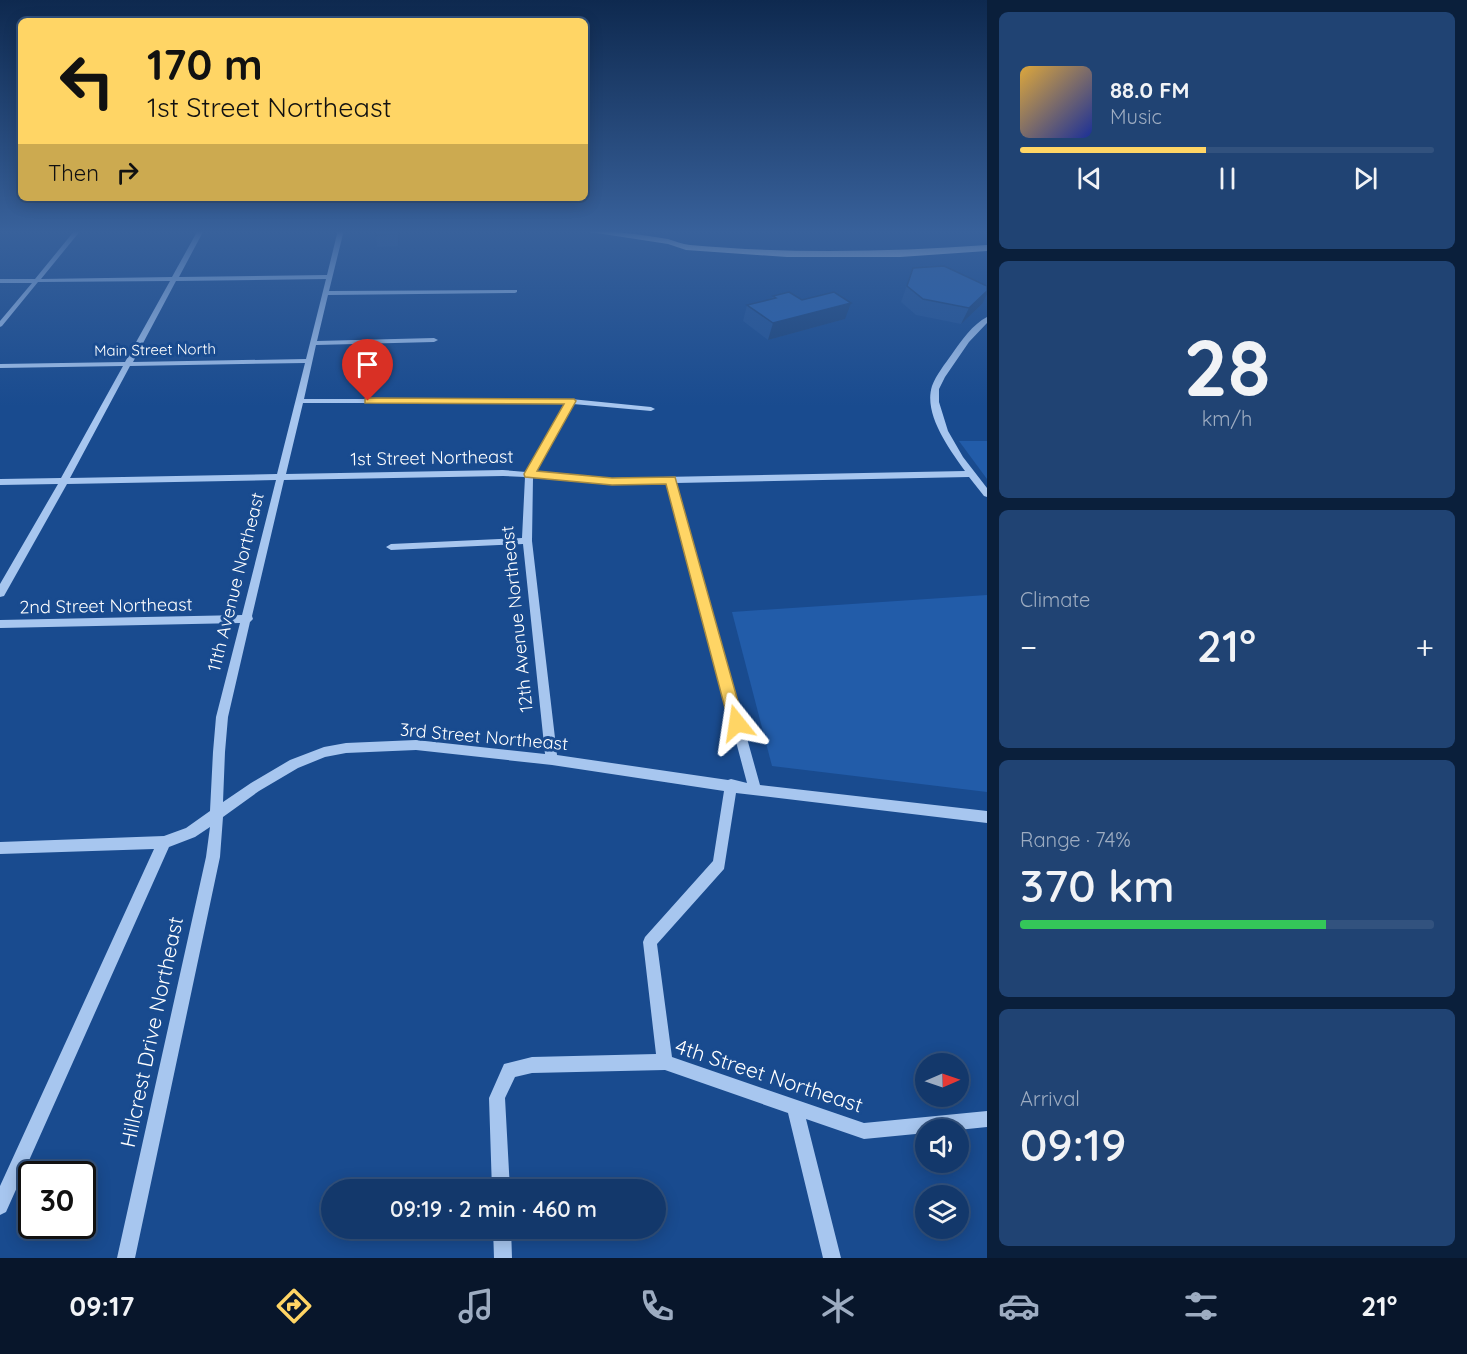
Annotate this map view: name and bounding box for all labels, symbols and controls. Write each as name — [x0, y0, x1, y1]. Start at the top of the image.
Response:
text: 170 m — [147, 38, 263, 91]
icon: left — [48, 42, 126, 120]
text: 88.0 FM — [1110, 76, 1190, 104]
text: 1st Street Northeast — [147, 90, 392, 124]
text: Music — [1110, 104, 1162, 129]
icon: right — [111, 156, 144, 189]
text: Then — [48, 159, 99, 187]
icon: previous — [1073, 162, 1106, 195]
icon: pause — [1211, 162, 1244, 195]
icon: next — [1349, 162, 1382, 195]
text: 28 — [1183, 318, 1271, 416]
street label: Main Street North — [94, 339, 216, 360]
pin — [342, 339, 393, 401]
icon: arrive — [351, 348, 384, 381]
text: km/h — [1202, 406, 1252, 431]
street label: 1st Street Northeast — [350, 445, 514, 470]
street label: 11th Avenue Northeast — [202, 490, 269, 674]
street label: 12th Avenue Northeast — [495, 525, 538, 713]
text: Climate — [1020, 587, 1090, 612]
street label: 2nd Street Northeast — [19, 592, 193, 619]
text: 21° — [1197, 617, 1256, 673]
text: − — [1020, 626, 1037, 667]
text: + — [1415, 626, 1434, 667]
position arrow — [705, 691, 769, 755]
street label: 3rd Street Northeast — [399, 718, 569, 755]
text: Range · 74% — [1020, 827, 1131, 852]
text: 370 km — [1020, 857, 1175, 913]
street label: Hillcrest Drive Northeast — [114, 914, 188, 1150]
street label: 4th Street Northeast — [672, 1032, 866, 1118]
north arrow — [915, 1053, 969, 1107]
map controls — [915, 1053, 969, 1239]
text: Arrival — [1020, 1086, 1080, 1111]
text: 09:19 — [1020, 1116, 1126, 1172]
button: sound — [915, 1119, 969, 1173]
speed limit sign: 30 — [18, 1161, 96, 1239]
button: layers — [915, 1185, 969, 1239]
text: 09:19 · 2 min · 460 m — [390, 1195, 597, 1223]
icon: directions — [273, 1285, 315, 1327]
icon: music — [455, 1285, 497, 1327]
icon: phone — [636, 1285, 678, 1327]
icon: climate — [817, 1285, 859, 1327]
icon: car — [998, 1285, 1040, 1327]
icon: filters — [1180, 1285, 1222, 1327]
text: 09:17 — [70, 1289, 134, 1323]
text: 21° — [1361, 1289, 1397, 1323]

